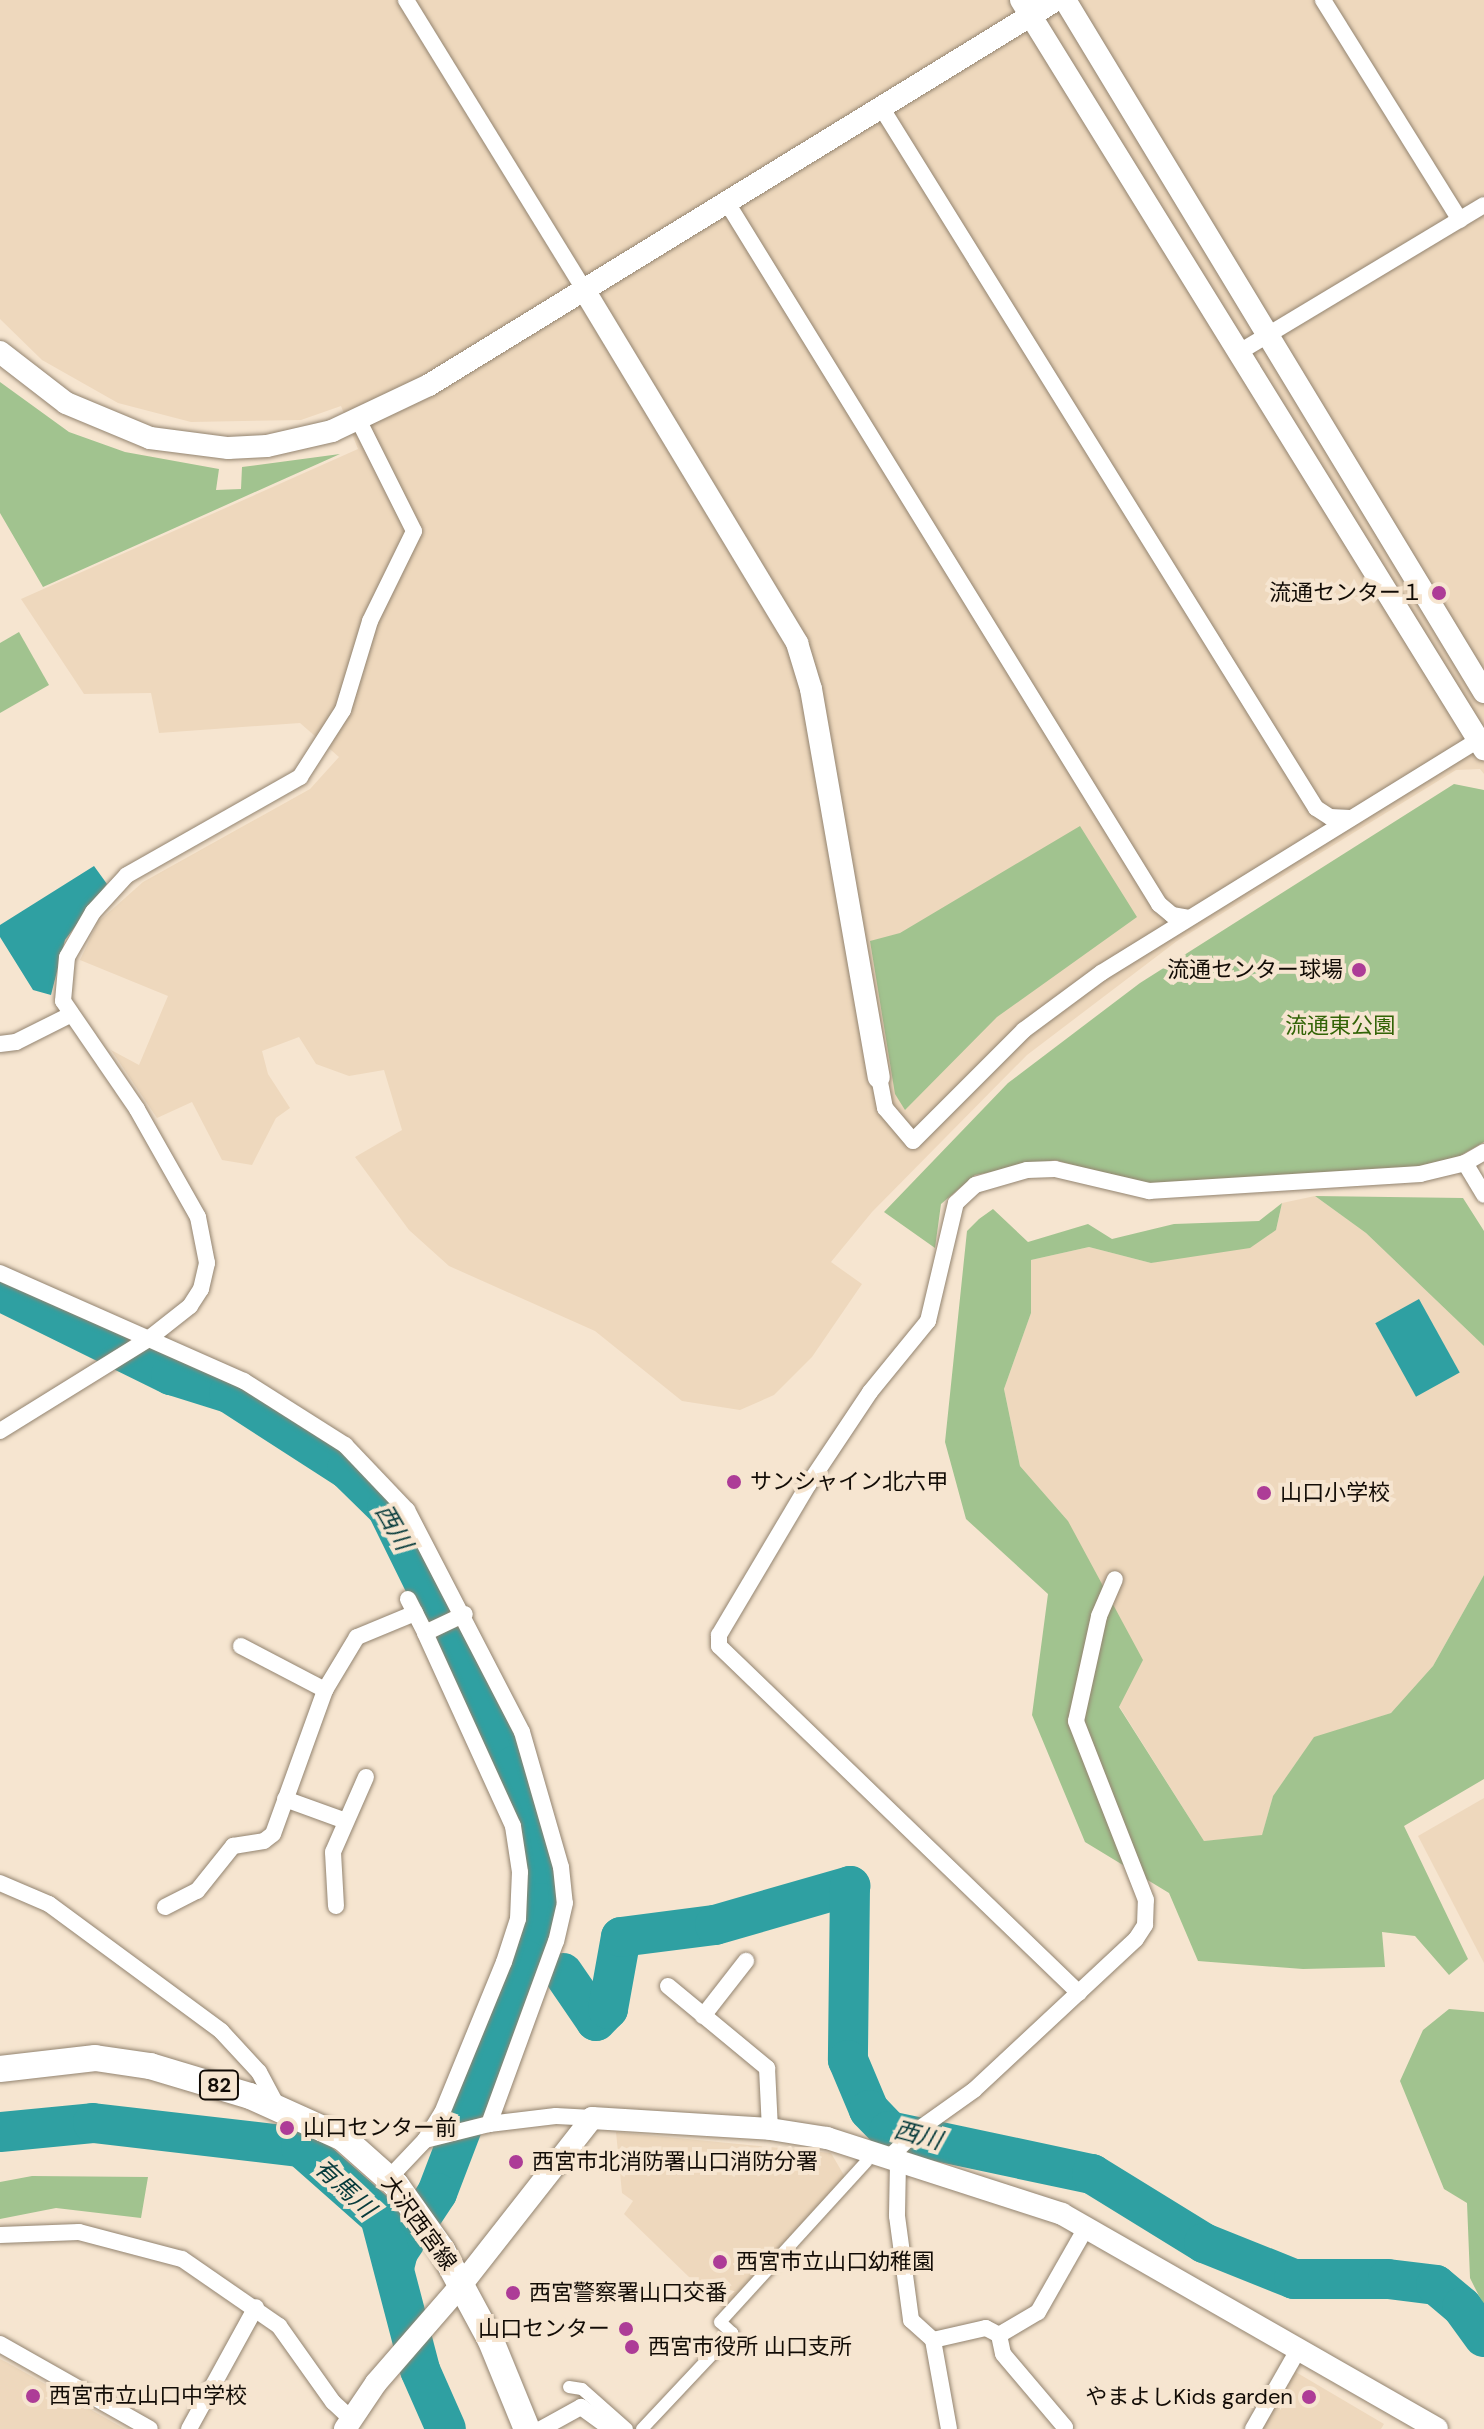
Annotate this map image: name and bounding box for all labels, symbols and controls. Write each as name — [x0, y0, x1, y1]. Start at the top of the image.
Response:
place label: 流通センター１ — [1269, 580, 1423, 606]
marker: 流通センター１ — [1430, 584, 1448, 602]
place label: 流通センター球場 — [1167, 957, 1343, 983]
marker: 流通センター球場 — [1350, 961, 1368, 979]
park label: 流通東公園 — [1285, 1013, 1395, 1039]
place label: サンシャイン北六甲 — [750, 1469, 948, 1495]
marker: サンシャイン北六甲 — [725, 1473, 743, 1491]
place label: 山口小学校 — [1280, 1480, 1390, 1506]
marker: 山口小学校 — [1255, 1484, 1273, 1502]
water label: 西川 — [370, 1499, 418, 1555]
road number: 82 — [197, 2069, 241, 2101]
place label: 山口センター前 — [303, 2115, 457, 2141]
water label: 西川 — [891, 2115, 945, 2155]
marker: 山口センター前 — [278, 2119, 296, 2137]
place label: 西宮市北消防署山口消防分署 — [532, 2149, 818, 2175]
water label: 有馬川 — [309, 2153, 381, 2223]
marker: 西宮市北消防署山口消防分署 — [507, 2153, 525, 2171]
street label: 大沢西宮線 — [376, 2171, 462, 2275]
place label: 西宮市立山口幼稚園 — [736, 2249, 934, 2275]
marker: 西宮市立山口幼稚園 — [711, 2253, 729, 2271]
place label: 西宮警察署山口交番 — [529, 2280, 727, 2306]
marker: 西宮警察署山口交番 — [504, 2284, 522, 2302]
place label: 山口センター — [478, 2316, 610, 2342]
marker: 山口センター — [617, 2320, 635, 2338]
place label: 西宮市役所 山口支所 — [648, 2334, 852, 2360]
marker: 西宮市役所 山口支所 — [623, 2338, 641, 2356]
place label: 西宮市立山口中学校 — [49, 2383, 247, 2409]
place label: やまよしKids garden — [1085, 2384, 1293, 2410]
marker: 西宮市立山口中学校 — [24, 2387, 42, 2405]
marker: やまよしKids garden — [1300, 2388, 1318, 2406]

